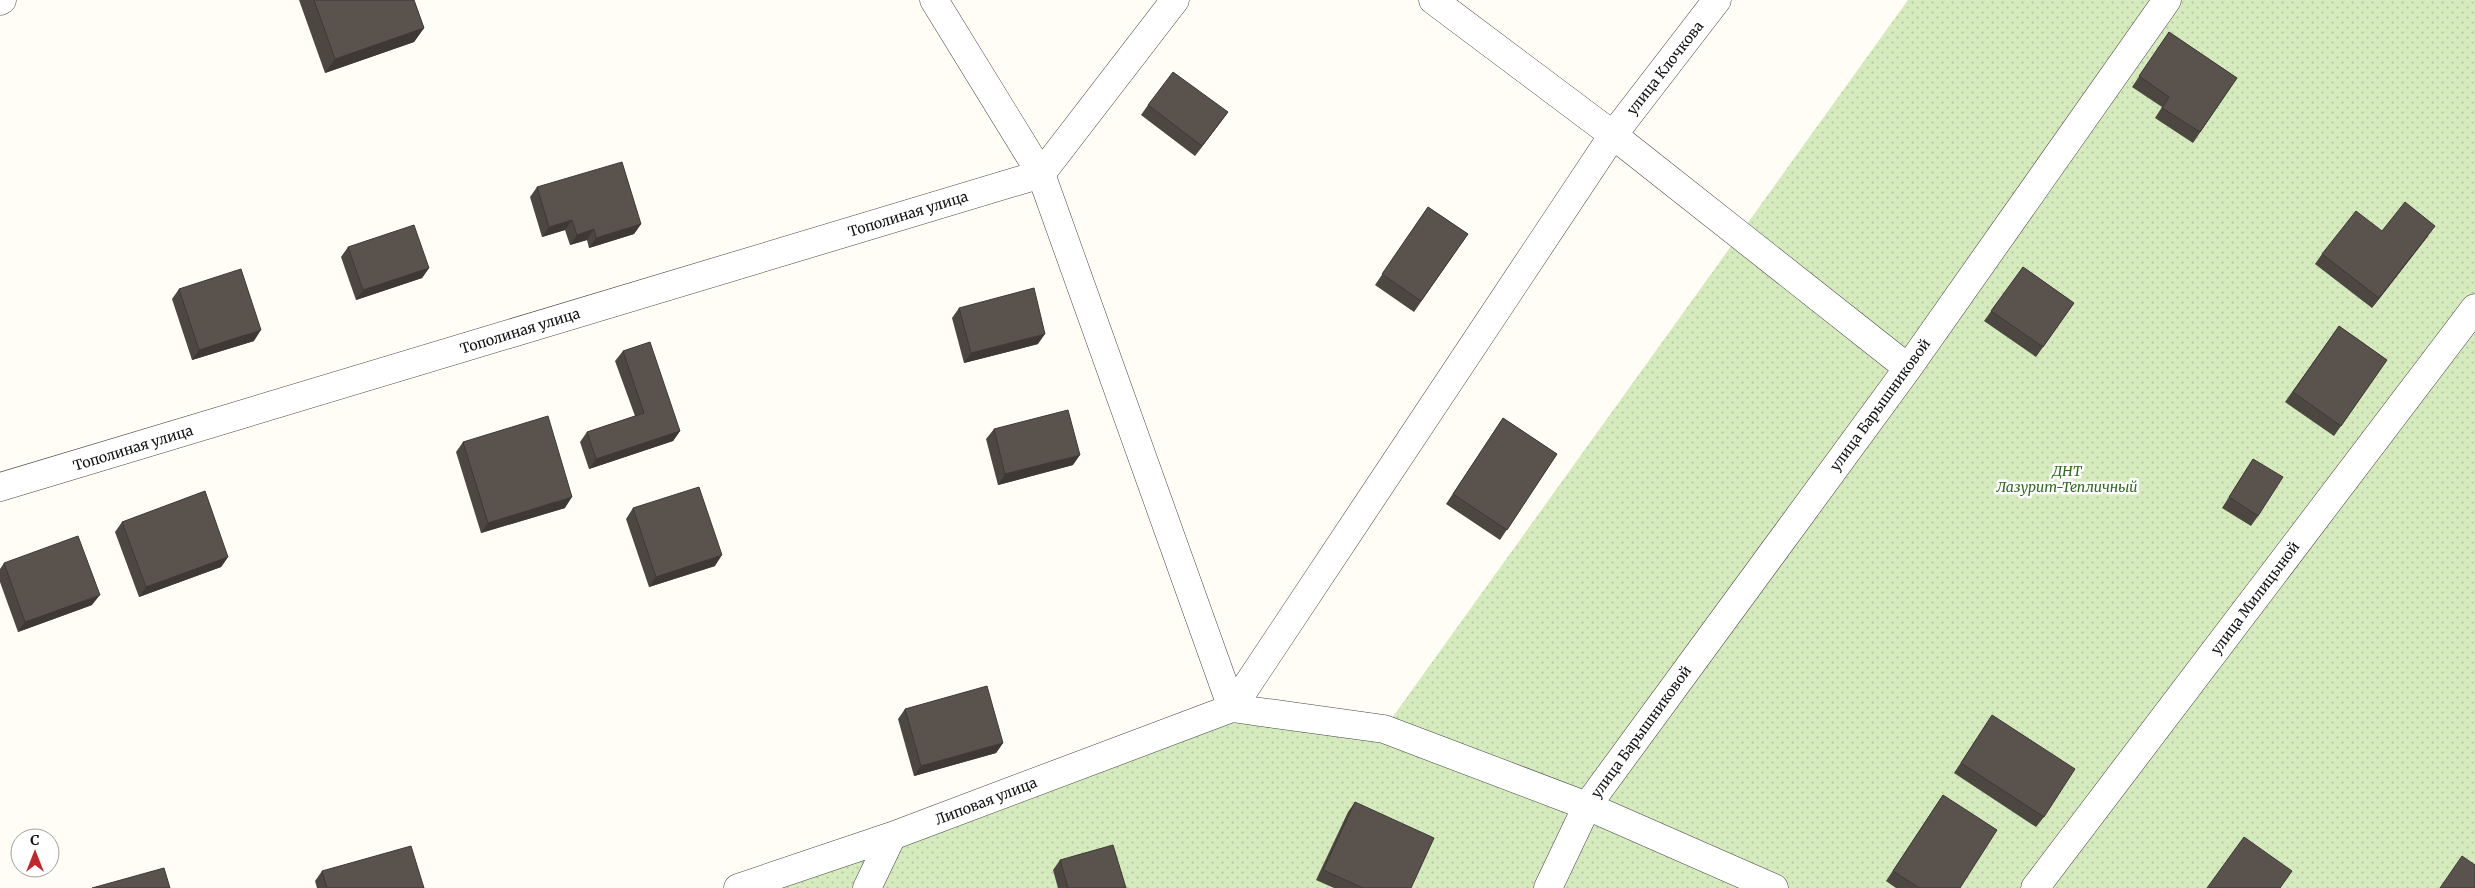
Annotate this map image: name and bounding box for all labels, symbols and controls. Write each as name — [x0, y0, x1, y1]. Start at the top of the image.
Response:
street label: улица Клочкова — [1623, 17, 1708, 119]
street label: Тополиная улица — [846, 187, 971, 241]
street label: Тополиная улица — [458, 304, 583, 358]
street label: улица Барышниковой — [1826, 335, 1934, 475]
street label: Тополиная улица — [71, 421, 196, 475]
park label: ДНТ Лазурит-Тепличный — [1995, 462, 2138, 496]
street label: улица Милицыной — [2207, 538, 2303, 658]
street label: улица Барышниковой — [1587, 662, 1695, 802]
street label: Липовая улица — [933, 773, 1040, 829]
north arrow — [10, 828, 60, 878]
text: С — [30, 831, 40, 849]

